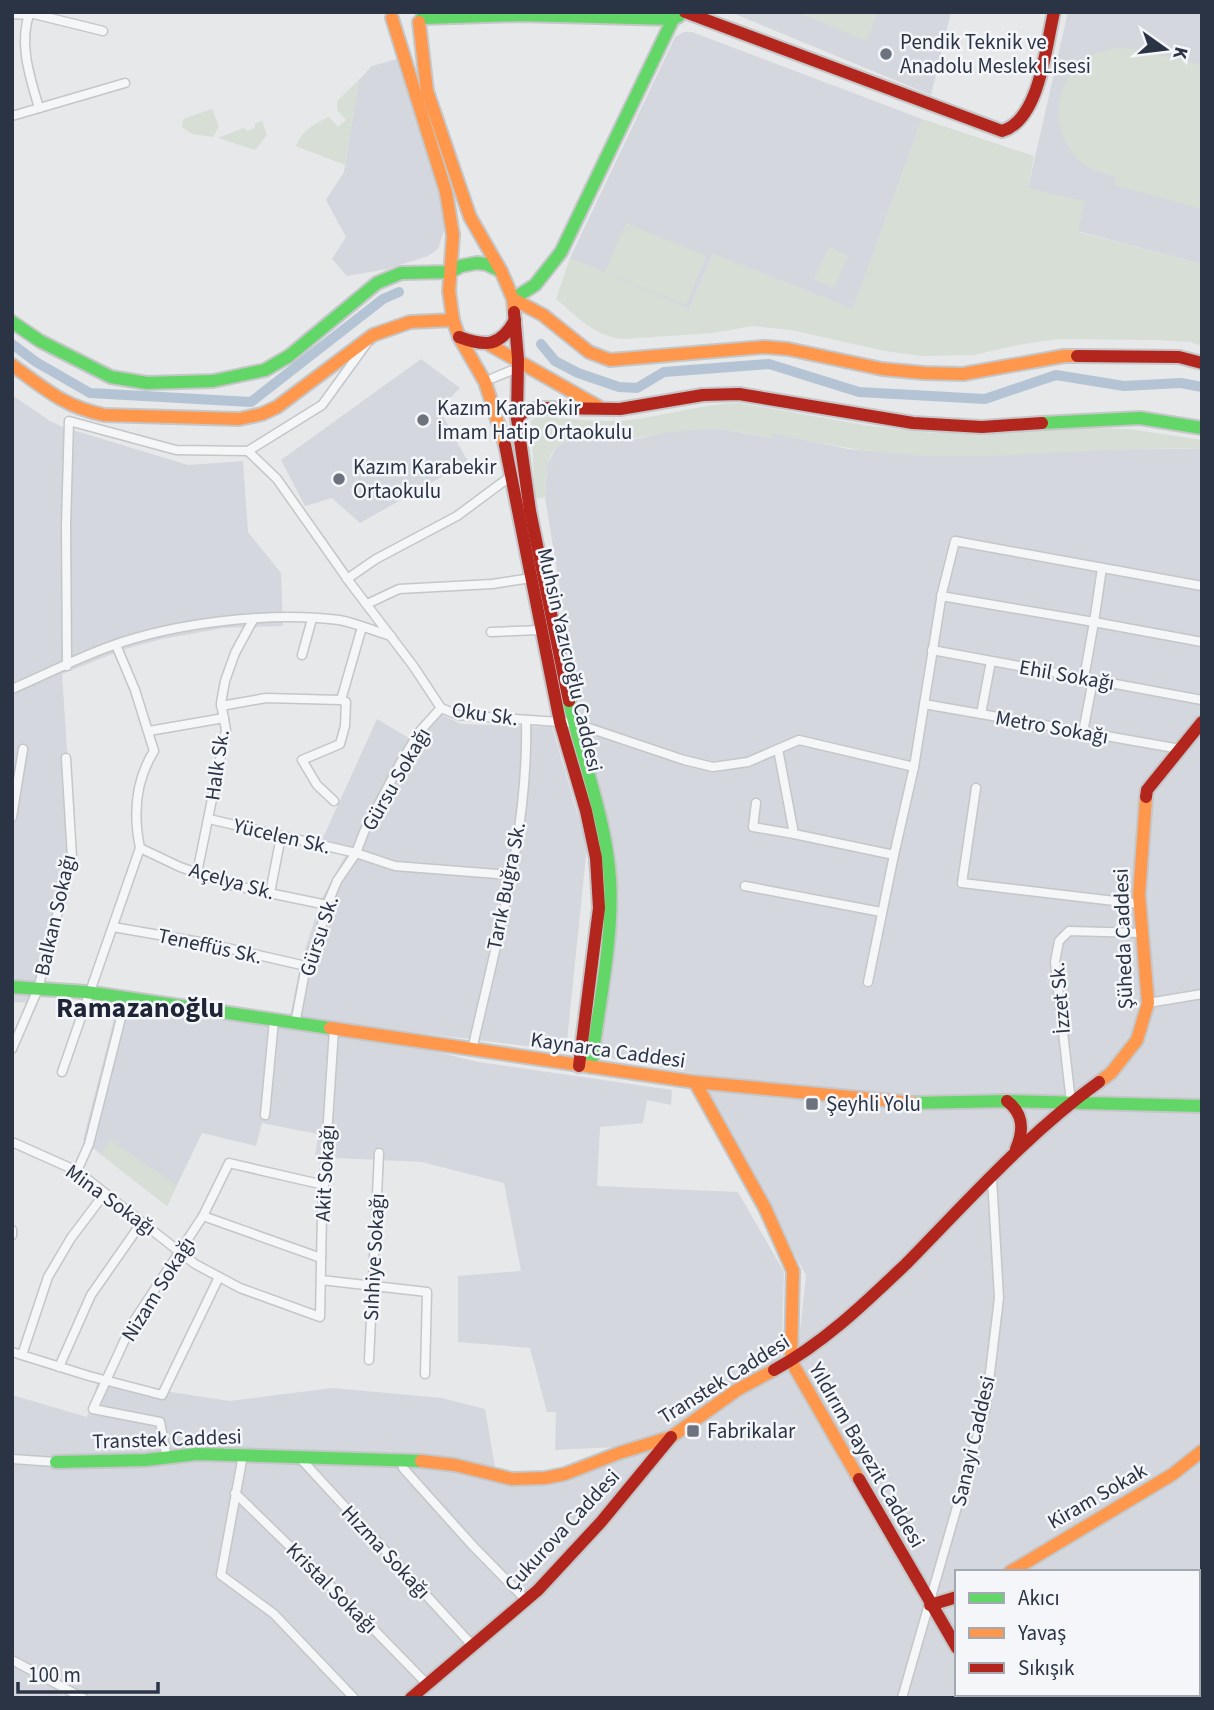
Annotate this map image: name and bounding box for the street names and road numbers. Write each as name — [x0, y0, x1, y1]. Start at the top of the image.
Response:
street label: Muhsin Yazıcıoğlu Caddesi — [530, 545, 610, 775]
street label: Ehil Sokağı — [1017, 652, 1117, 698]
street label: Oku Sk. — [450, 694, 520, 734]
street label: Metro Sokağı — [993, 702, 1111, 752]
street label: Gürsu Sokağı — [354, 722, 438, 836]
street label: Halk Sk. — [197, 728, 237, 802]
street label: Yücelen Sk. — [230, 810, 334, 862]
street label: Tarık Buğra Sk. — [479, 819, 533, 953]
street label: Balkan Sokağı — [26, 851, 84, 979]
street label: Açelya Sk. — [186, 855, 278, 907]
street label: Şüheda Caddesi — [1106, 868, 1140, 1010]
street label: Gürsu Sk. — [292, 892, 346, 980]
street label: Teneffüs Sk. — [155, 920, 265, 972]
street label: İzzet Sk. — [1042, 961, 1078, 1035]
street label: Kaynarca Caddesi — [529, 1024, 687, 1076]
street label: Akit Sokağı — [307, 1124, 343, 1222]
street label: Mina Sokağı — [59, 1157, 163, 1243]
street label: Sıhhiye Sokağı — [356, 1192, 392, 1322]
street label: Nizam Sokağı — [114, 1231, 202, 1347]
street label: Transtek Caddesi — [653, 1327, 795, 1431]
street label: Yıldırım Bayezit Caddesi — [801, 1356, 932, 1553]
street label: Sanayi Caddesi — [943, 1373, 1003, 1509]
street label: Transtek Caddesi — [92, 1421, 242, 1457]
street label: Kiram Sokak — [1042, 1455, 1153, 1537]
street label: Çukurova Caddesi — [497, 1462, 627, 1598]
street label: Hızma Sokağı — [334, 1498, 438, 1606]
street label: Kristal Sokağı — [279, 1535, 385, 1641]

